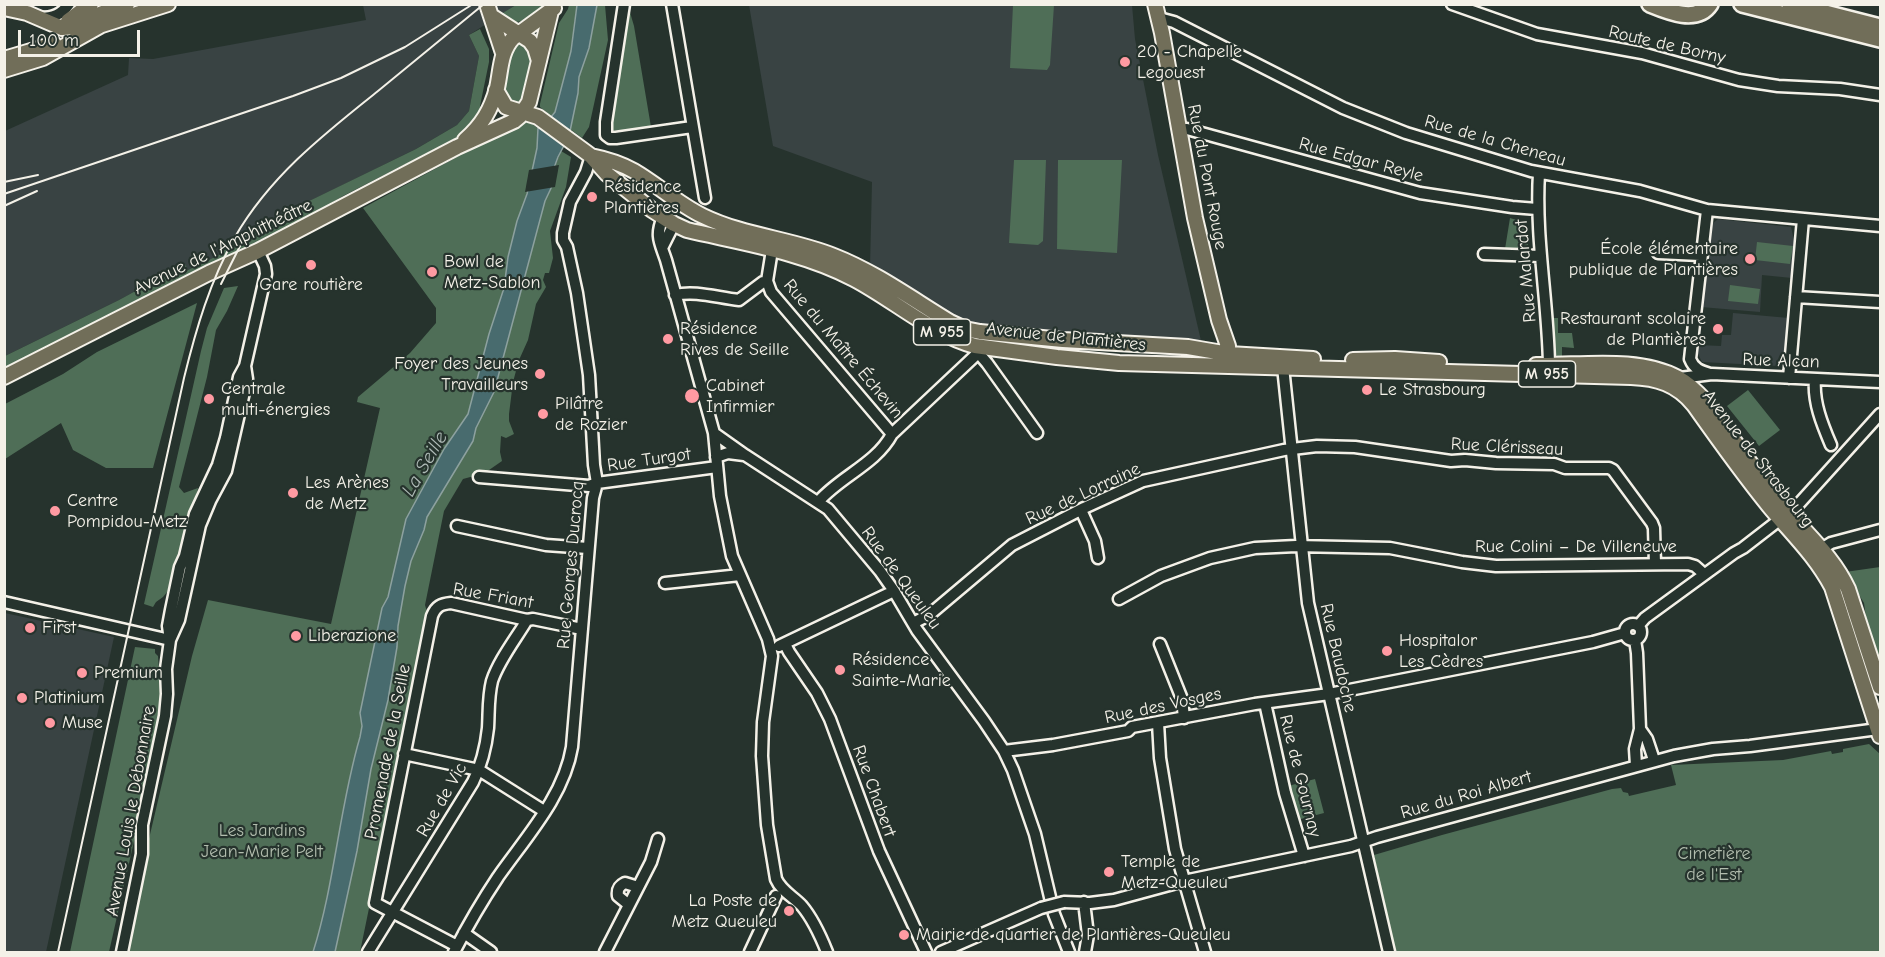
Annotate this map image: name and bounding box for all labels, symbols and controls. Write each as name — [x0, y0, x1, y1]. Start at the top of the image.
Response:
scale bar — [21, 18, 142, 56]
street label: Route de Borny — [1606, 21, 1728, 69]
text: 100 m — [29, 30, 79, 51]
place label: 20 - Chapelle Legouest — [1137, 41, 1242, 84]
marker: 20 - Chapelle Legouest — [1118, 55, 1132, 69]
street label: Rue du Pont Rouge — [1182, 103, 1232, 251]
street label: Rue de la Cheneau — [1422, 111, 1568, 171]
street label: Rue Edgar Reyle — [1296, 133, 1426, 187]
place label: Résidence Plantières — [604, 176, 681, 219]
marker: Résidence Plantières — [585, 190, 599, 204]
street label: Avenue de l'Amphithéâtre — [130, 194, 316, 300]
street label: Rue Malardot — [1511, 219, 1541, 323]
place label: École élémentaire publique de Plantières — [1569, 238, 1738, 280]
place label: Bowl de Metz-Sablon — [444, 251, 541, 294]
marker: École élémentaire publique de Plantières — [1743, 252, 1757, 266]
marker: Gare routière — [304, 258, 318, 272]
marker: Bowl de Metz-Sablon — [425, 265, 439, 279]
place label: Gare routière — [259, 274, 363, 296]
street label: Rue du Maître Échevin — [779, 275, 907, 423]
place label: Restaurant scolaire de Plantières — [1560, 308, 1706, 350]
place label: Résidence Rives de Seille — [680, 318, 789, 360]
street label: Avenue de Plantières — [985, 318, 1147, 356]
road number: M 955 — [914, 319, 970, 345]
marker: Restaurant scolaire de Plantières — [1711, 322, 1725, 336]
marker: Résidence Rives de Seille — [661, 332, 675, 346]
street label: Rue Alcan — [1742, 349, 1820, 373]
place label: Foyer des Jeunes Travailleurs — [394, 353, 528, 395]
road number: M 955 — [1518, 361, 1576, 387]
marker: Foyer des Jeunes Travailleurs — [533, 367, 547, 381]
place label: Cabinet Infirmier — [706, 375, 774, 418]
place label: Centrale multi-énergies — [221, 378, 330, 420]
place label: Le Strasbourg — [1379, 379, 1486, 401]
marker: Le Strasbourg — [1360, 383, 1374, 397]
street label: Avenue de Strasbourg — [1698, 386, 1818, 532]
marker: Cabinet Infirmier — [683, 387, 701, 405]
marker: Centrale multi-énergies — [202, 392, 216, 406]
place label: Pilâtre de Rozier — [555, 393, 627, 436]
marker: Pilâtre de Rozier — [536, 407, 550, 421]
water label: La Seille — [397, 427, 453, 501]
street label: Rue Clérisseau — [1450, 433, 1564, 461]
street label: Rue Turgot — [606, 443, 692, 477]
street label: Rue de Lorraine — [1022, 458, 1144, 530]
place label: Les Arènes de Metz — [305, 472, 389, 514]
street label: Rue Georges Ducrocq — [553, 480, 589, 650]
marker: Les Arènes de Metz — [286, 486, 300, 500]
place label: Centre Pompidou-Metz — [67, 490, 187, 532]
marker: Centre Pompidou-Metz — [48, 504, 62, 518]
street label: Rue de Queuleu — [856, 522, 946, 634]
street label: Rue Colini – De Villeneuve — [1475, 536, 1677, 558]
street label: Rue Friant — [451, 578, 535, 614]
street label: Rue Baudoche — [1315, 601, 1361, 715]
place label: First — [42, 617, 76, 639]
marker: First — [23, 621, 37, 635]
place label: Liberazione — [308, 625, 396, 647]
marker: Liberazione — [289, 629, 303, 643]
place label: Hospitalor Les Cèdres — [1399, 630, 1483, 672]
marker: Hospitalor Les Cèdres — [1380, 644, 1394, 658]
place label: Résidence Sainte-Marie — [852, 649, 951, 692]
place label: Premium — [94, 662, 163, 684]
street label: Promenade de la Seille — [360, 663, 416, 841]
marker: Résidence Sainte-Marie — [833, 663, 847, 677]
marker: Premium — [75, 666, 89, 680]
street label: Rue des Vosges — [1103, 683, 1223, 729]
place label: Platinium — [34, 687, 105, 709]
marker: Platinium — [15, 691, 29, 705]
street label: Avenue Louis le Débonnaire — [102, 704, 160, 918]
place label: Muse — [62, 712, 103, 734]
street label: Rue de Gournay — [1274, 712, 1326, 840]
marker: Muse — [43, 716, 57, 730]
street label: Rue Chabert — [847, 742, 901, 840]
street label: Rue de Vic — [412, 759, 472, 841]
street label: Rue du Roi Albert — [1398, 766, 1534, 824]
park label: Les Jardins Jean-Marie Pelt — [201, 820, 323, 862]
park label: Cimetière de l'Est — [1677, 843, 1751, 886]
place label: Temple de Metz-Queuleu — [1121, 851, 1228, 894]
marker: Temple de Metz-Queuleu — [1102, 865, 1116, 879]
place label: La Poste de Metz Queuleu — [672, 890, 777, 932]
marker: La Poste de Metz Queuleu — [782, 904, 796, 918]
place label: Mairie de quartier de Plantières-Queuleu — [916, 924, 1231, 946]
marker: Mairie de quartier de Plantières-Queuleu — [897, 928, 911, 942]

